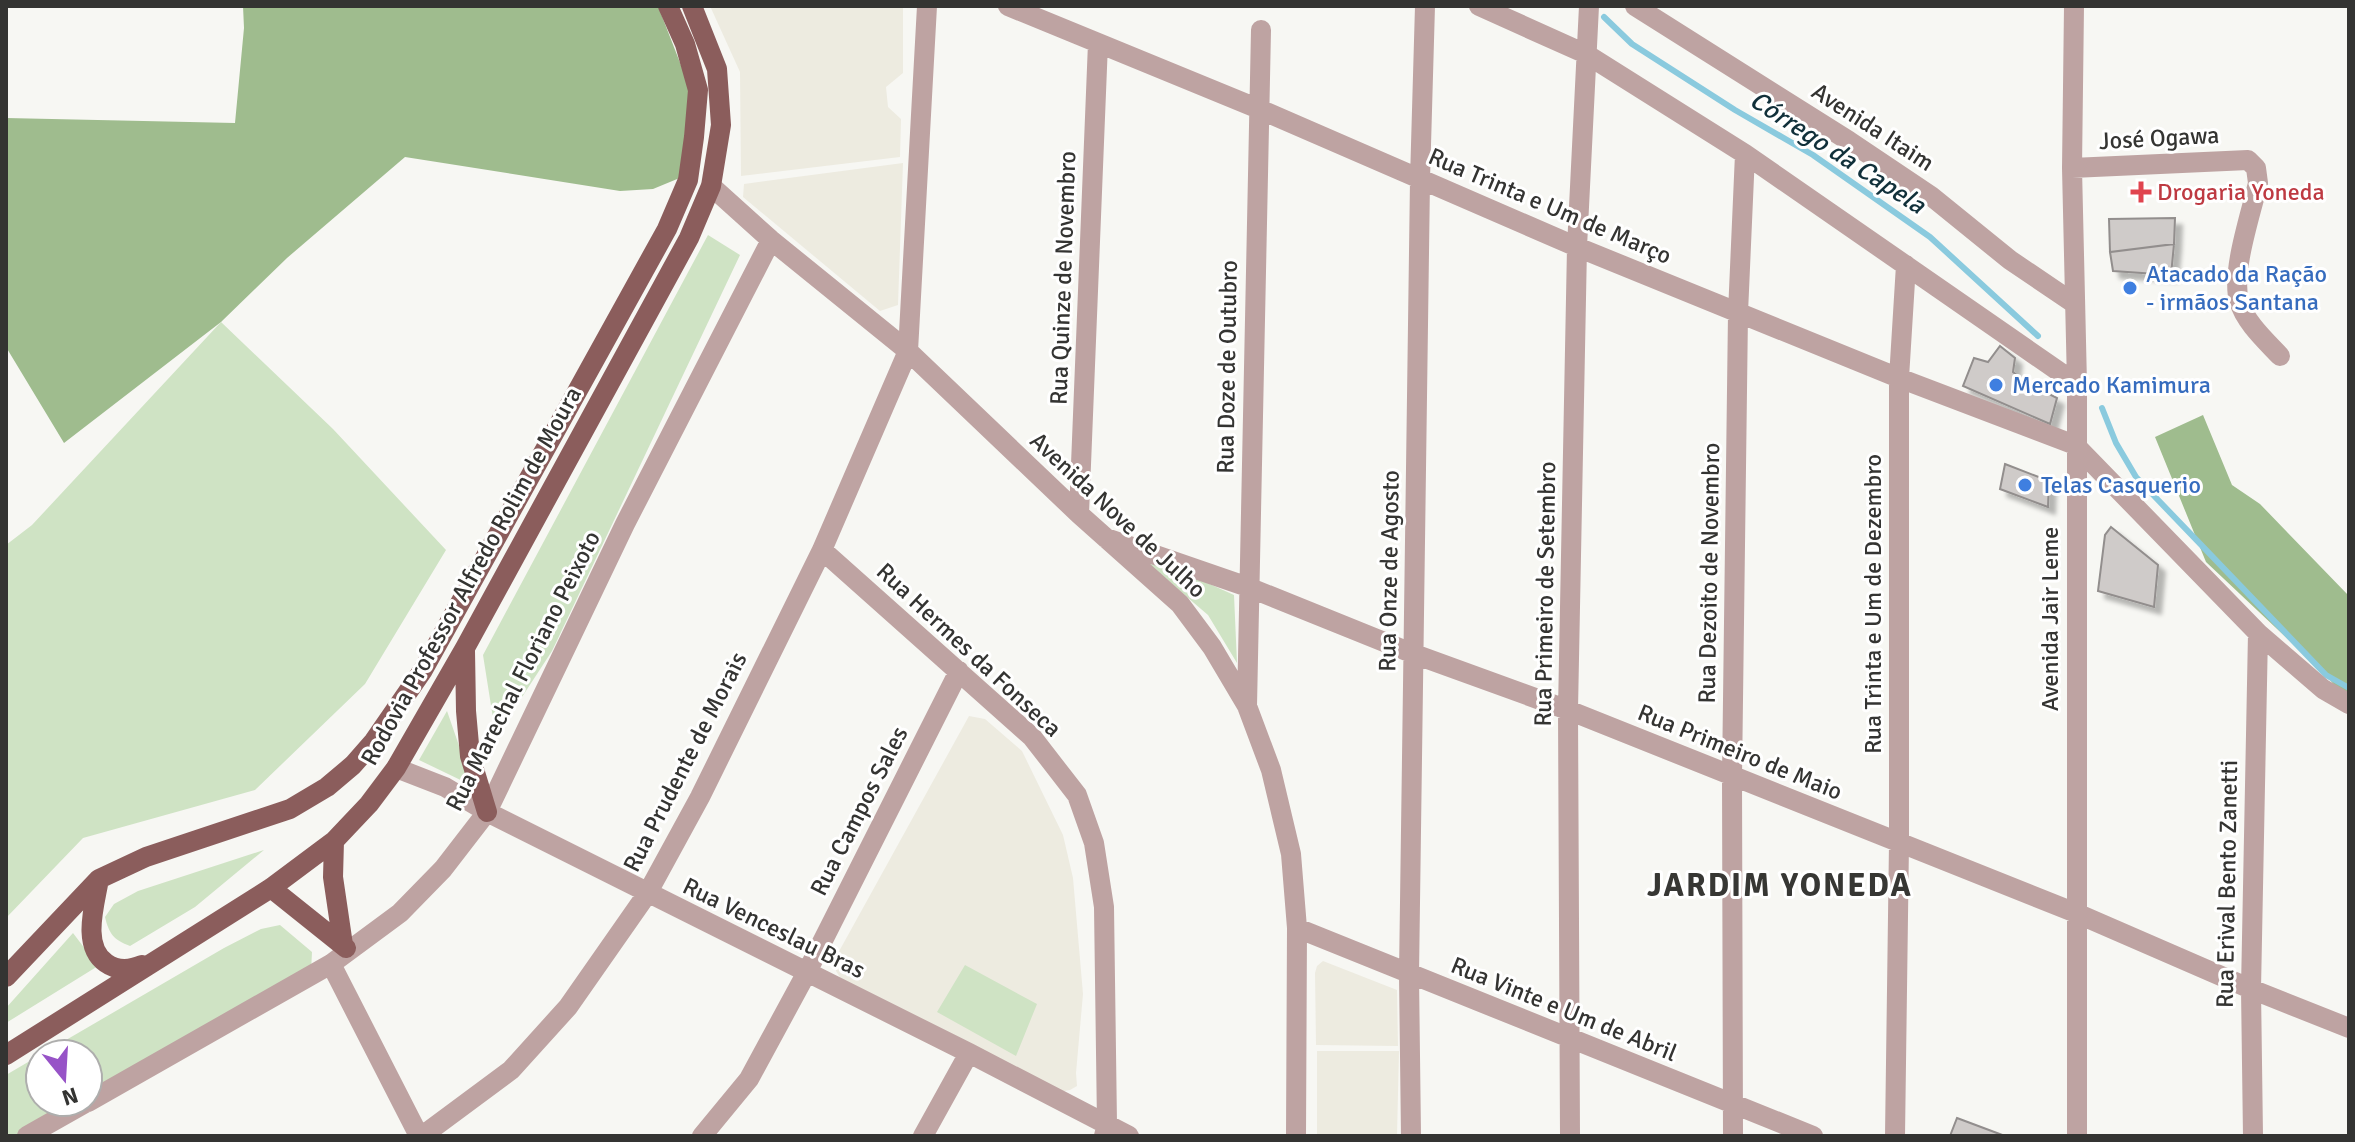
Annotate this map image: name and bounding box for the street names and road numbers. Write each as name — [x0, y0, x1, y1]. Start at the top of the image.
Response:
street label: Avenida Itaim — [1806, 76, 1940, 178]
street label: José Ogawa — [2098, 120, 2220, 156]
street label: Rua Trinta e Um de Março — [1424, 141, 1676, 271]
street label: Rua Quinze de Novembro — [1044, 150, 1082, 406]
street label: Rua Doze de Outubro — [1210, 260, 1244, 474]
street label: Rodovia Professor Alfredo Rolim de Moura — [354, 381, 588, 771]
street label: Avenida Nove de Julho — [1024, 426, 1212, 604]
street label: Rua Dezoito de Novembro — [1692, 442, 1726, 704]
street label: Rua Trinta e Um de Dezembro — [1858, 454, 1888, 754]
street label: Rua Primeiro de Setembro — [1528, 461, 1562, 727]
street label: Rua Onze de Agosto — [1372, 470, 1406, 672]
street label: Rua Marechal Floriano Peixoto — [439, 526, 607, 816]
street label: Avenida Jair Leme — [2035, 527, 2065, 711]
street label: Rua Hermes da Fonseca — [870, 557, 1068, 743]
street label: Rua Prudente de Morais — [617, 647, 753, 877]
street label: Rua Primeiro de Maio — [1633, 697, 1847, 807]
street label: Rua Campos Sales — [803, 721, 915, 901]
street label: Rua Erival Bento Zanetti — [2210, 760, 2244, 1008]
street label: Rua Venceslau Bras — [678, 871, 870, 985]
street label: Rua Vinte e Um de Abril — [1447, 950, 1681, 1068]

